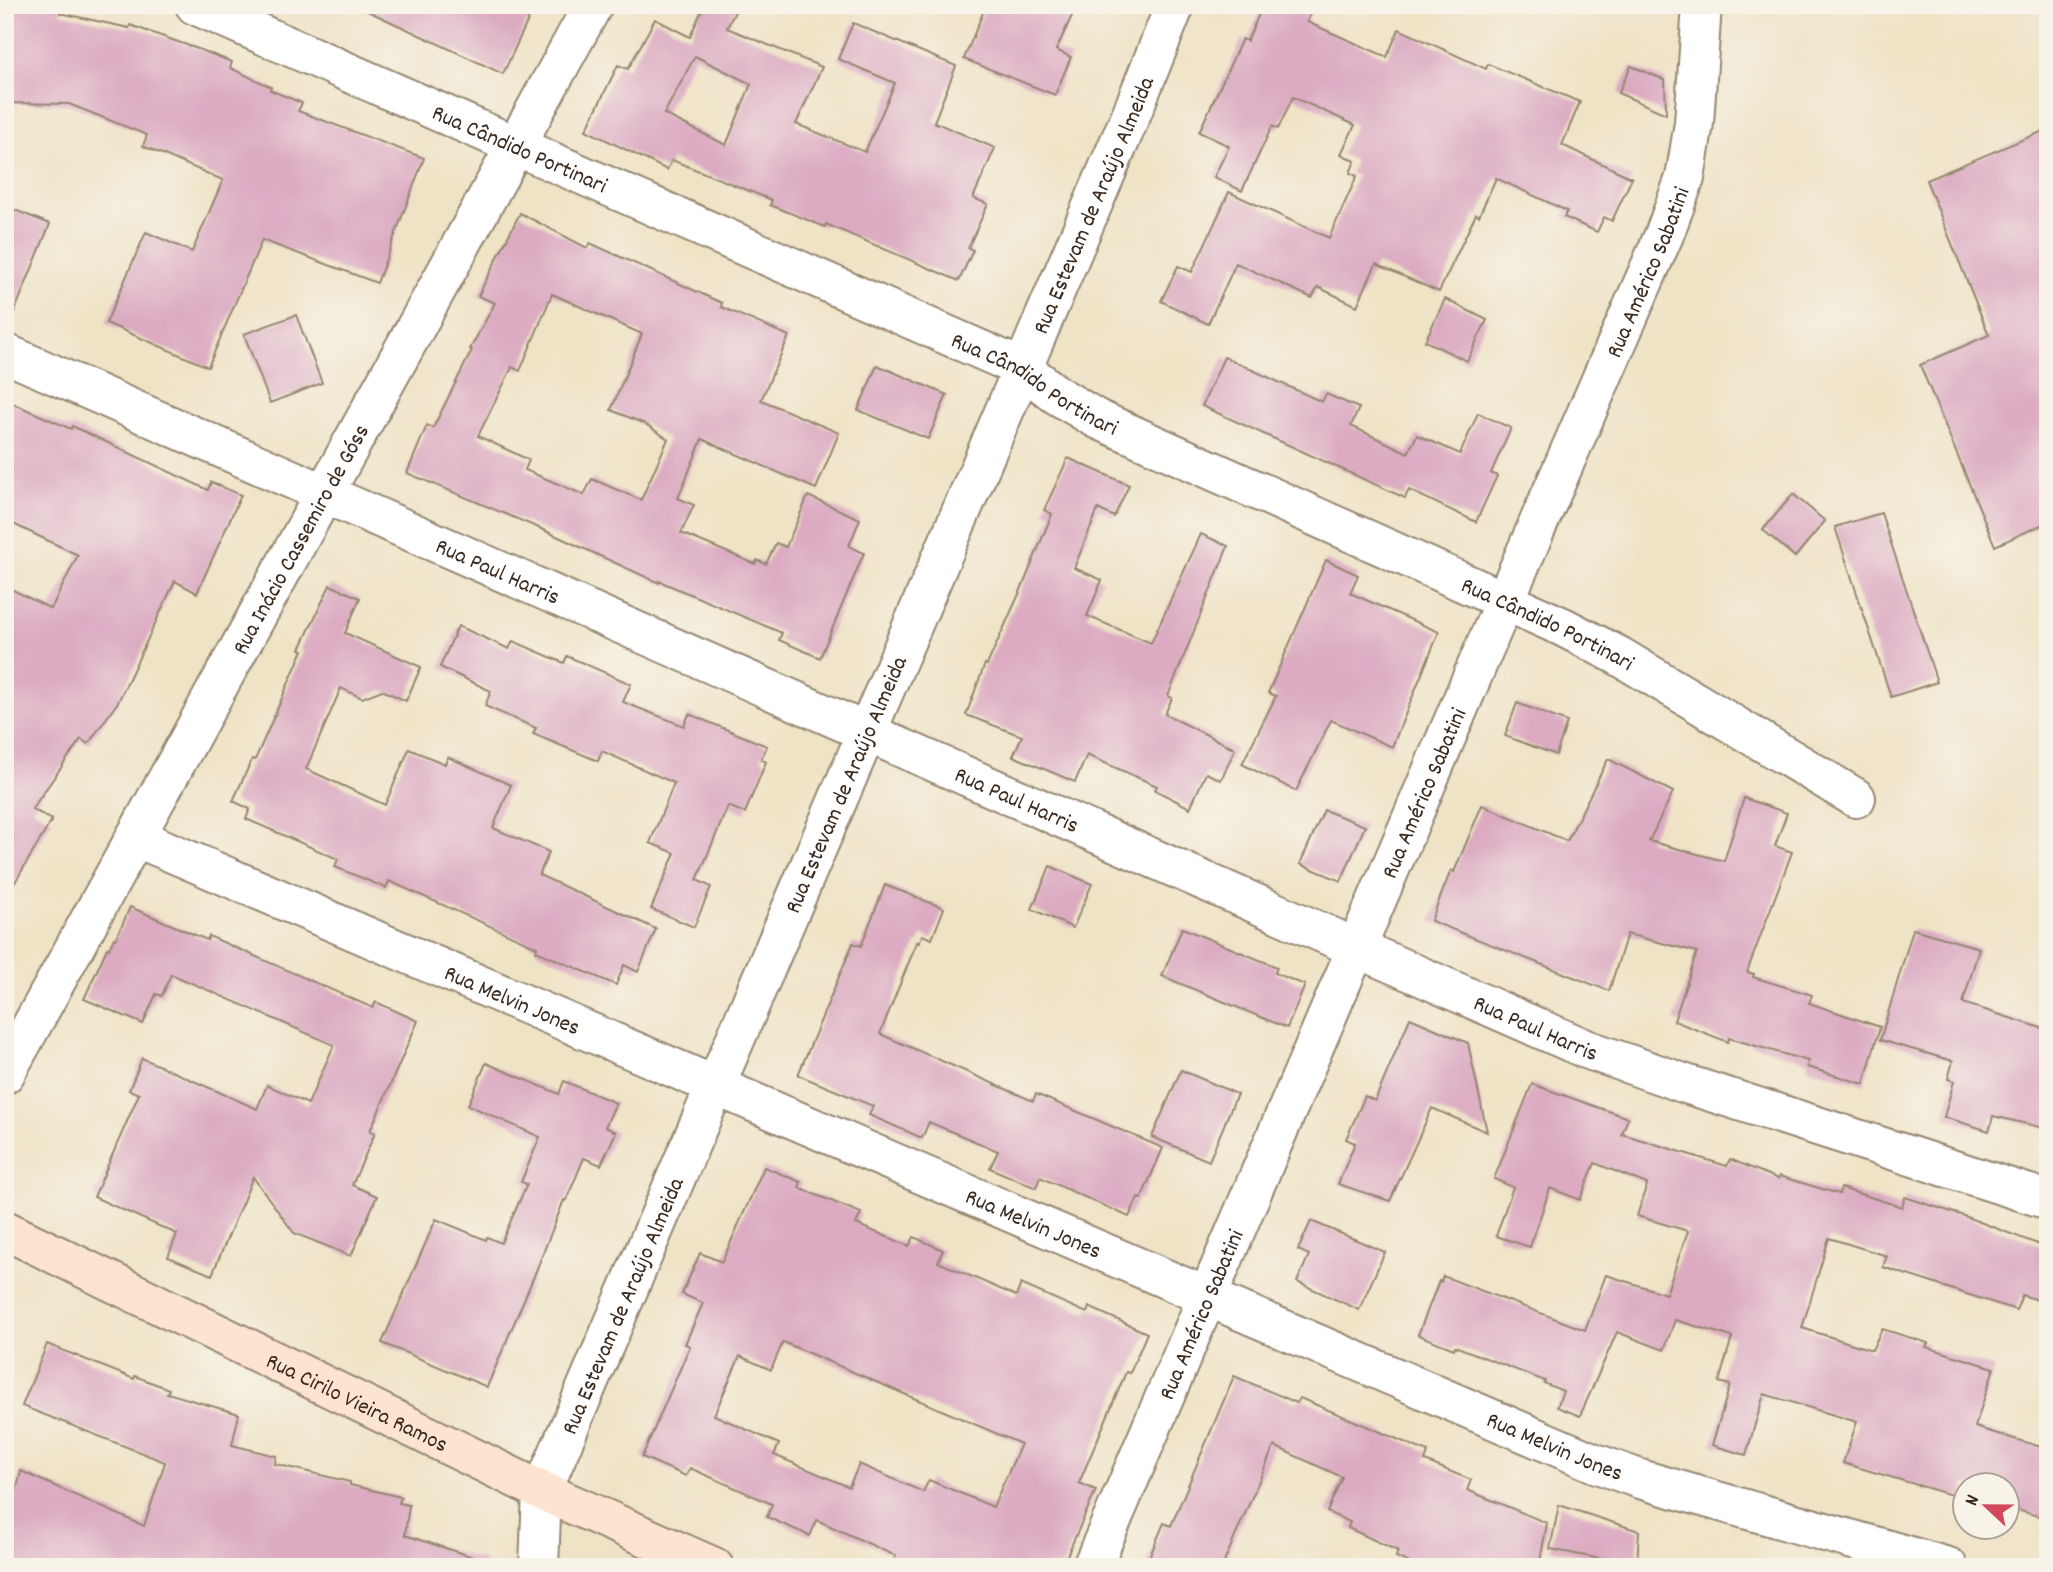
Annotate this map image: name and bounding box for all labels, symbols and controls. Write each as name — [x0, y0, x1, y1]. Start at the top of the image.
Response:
street label: Rua Estevam de Araújo Almeida — [1026, 71, 1165, 340]
street label: Rua Cândido Portinari — [426, 98, 611, 204]
street label: Rua Américo Sabatini — [1599, 183, 1700, 364]
street label: Rua Cândido Portinari — [945, 326, 1122, 446]
street label: Rua Inácio Cassemiro de Góss — [226, 419, 379, 662]
street label: Rua Paul Harris — [430, 532, 564, 615]
street label: Rua Cândido Portinari — [1455, 571, 1639, 681]
street label: Rua Estevam de Araújo Almeida — [778, 651, 918, 919]
street label: Rua Américo Sabatini — [1375, 704, 1477, 884]
street label: Rua Paul Harris — [948, 760, 1083, 844]
street label: Rua Melvin Jones — [438, 958, 585, 1046]
street label: Rua Paul Harris — [1467, 988, 1602, 1072]
street label: Rua Estevam de Araújo Almeida — [555, 1172, 695, 1440]
street label: Rua Melvin Jones — [959, 1182, 1106, 1269]
street label: Rua Américo Sabatini — [1152, 1225, 1254, 1406]
street label: Rua Cirilo Vieira Ramos — [260, 1346, 453, 1463]
street label: Rua Melvin Jones — [1480, 1405, 1627, 1492]
north arrow — [1952, 1470, 2022, 1540]
text: N — [1959, 1492, 1988, 1510]

